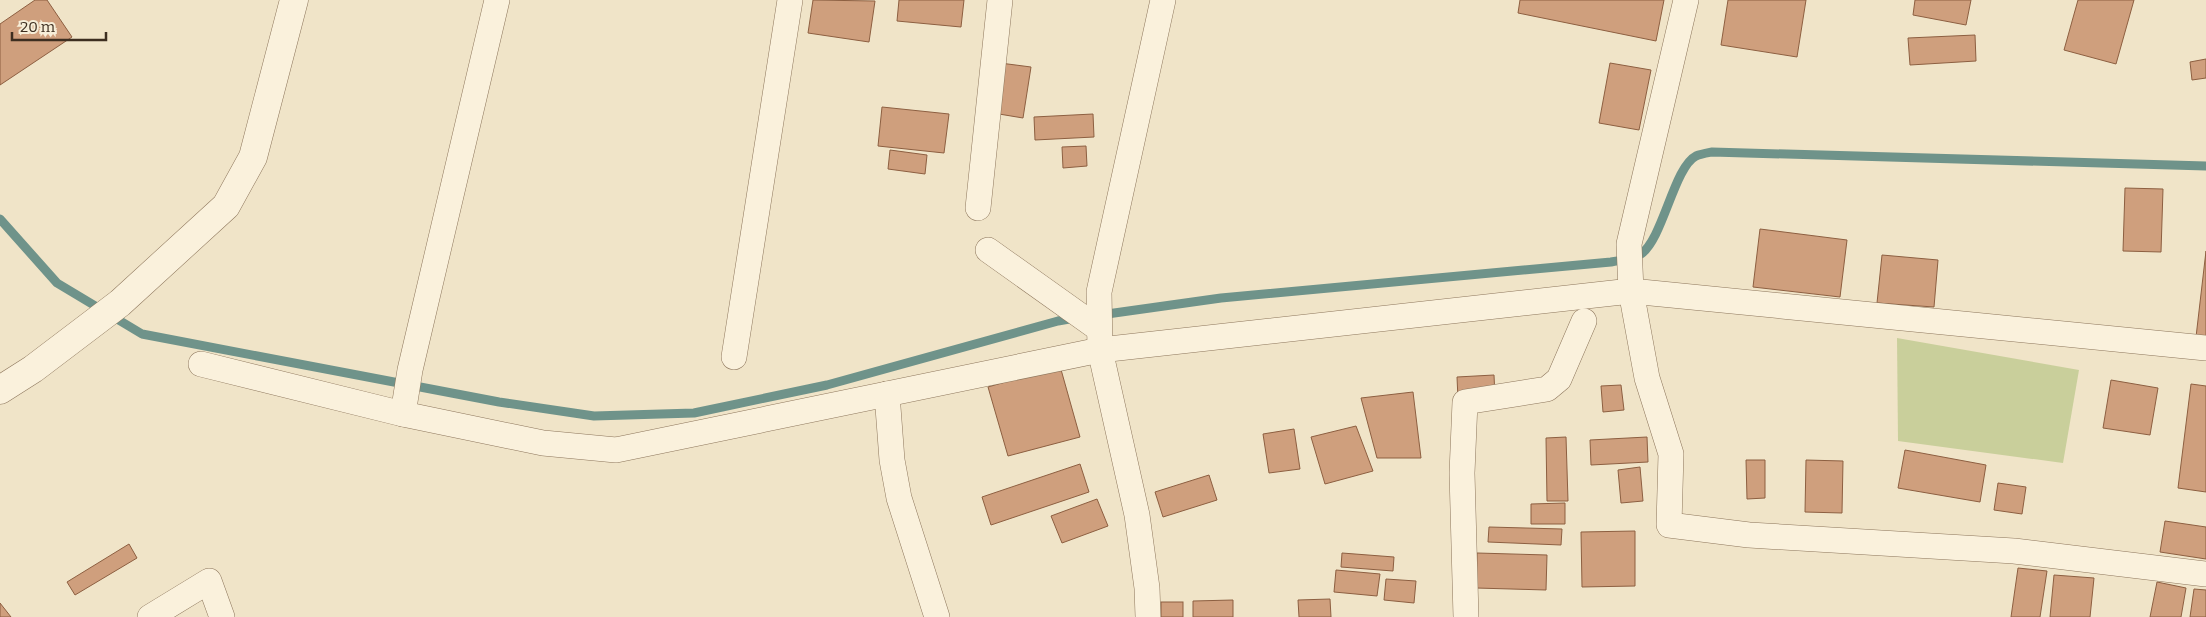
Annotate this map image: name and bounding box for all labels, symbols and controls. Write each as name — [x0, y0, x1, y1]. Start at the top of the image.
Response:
scale bar — [12, 10, 106, 42]
text: 20 m — [20, 18, 56, 36]

